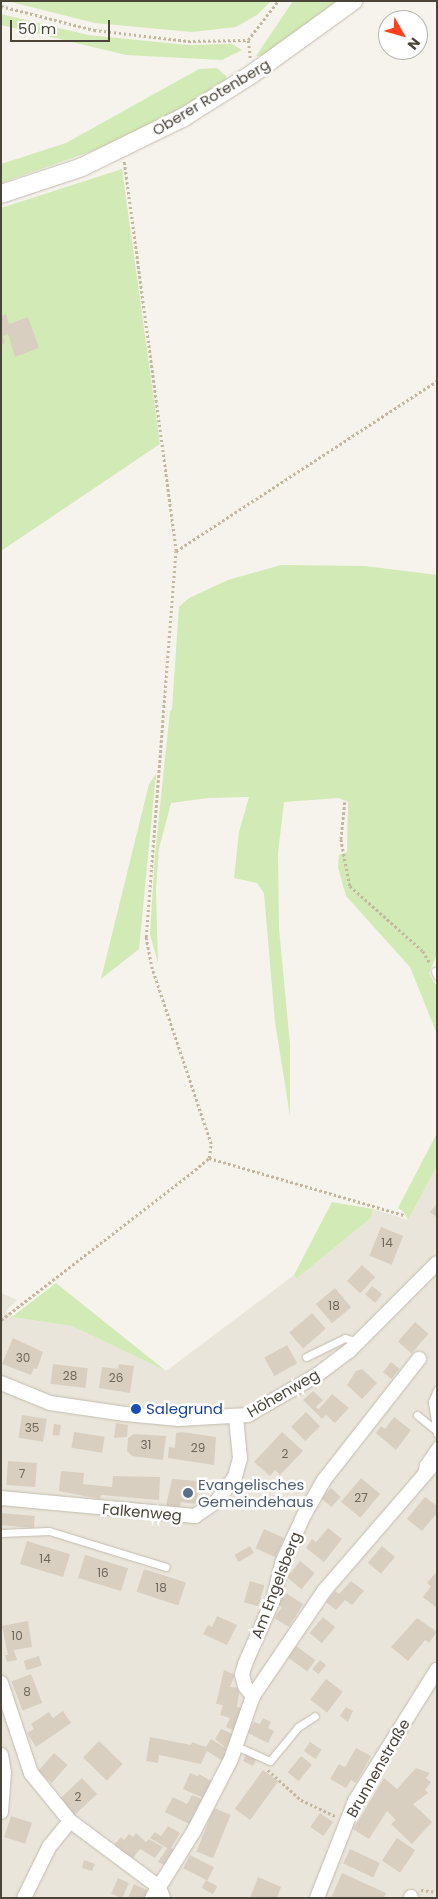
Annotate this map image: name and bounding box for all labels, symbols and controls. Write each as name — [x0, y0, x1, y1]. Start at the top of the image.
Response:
scale bar — [12, 10, 112, 42]
north arrow — [378, 10, 428, 60]
text: 50 m — [18, 18, 56, 39]
text: N — [403, 33, 425, 54]
street label: Oberer Rotenberg — [149, 55, 273, 139]
house number: 14 — [381, 1236, 393, 1250]
house number: 18 — [328, 1299, 340, 1313]
house number: 30 — [16, 1351, 30, 1365]
street label: Höhenweg — [244, 1365, 322, 1421]
house number: 28 — [63, 1369, 77, 1383]
house number: 26 — [109, 1371, 123, 1385]
place label: Salegrund — [146, 1400, 223, 1418]
marker: Salegrund — [130, 1403, 142, 1415]
house number: 35 — [25, 1421, 39, 1435]
house number: 31 — [141, 1438, 151, 1452]
house number: 29 — [191, 1441, 205, 1455]
house number: 2 — [282, 1447, 288, 1461]
house number: 7 — [19, 1467, 25, 1481]
place label: Evangelisches Gemeindehaus — [198, 1475, 314, 1510]
marker: Evangelisches Gemeindehaus — [182, 1487, 194, 1499]
house number: 27 — [354, 1491, 368, 1505]
street label: Falkenweg — [101, 1500, 183, 1524]
street label: Am Engelsberg — [247, 1529, 305, 1641]
house number: 14 — [39, 1552, 51, 1566]
house number: 16 — [97, 1566, 109, 1580]
house number: 18 — [155, 1581, 167, 1595]
house number: 10 — [11, 1629, 23, 1643]
house number: 8 — [23, 1685, 31, 1699]
street label: Brunnenstraße — [342, 1715, 414, 1821]
house number: 2 — [75, 1790, 81, 1804]

